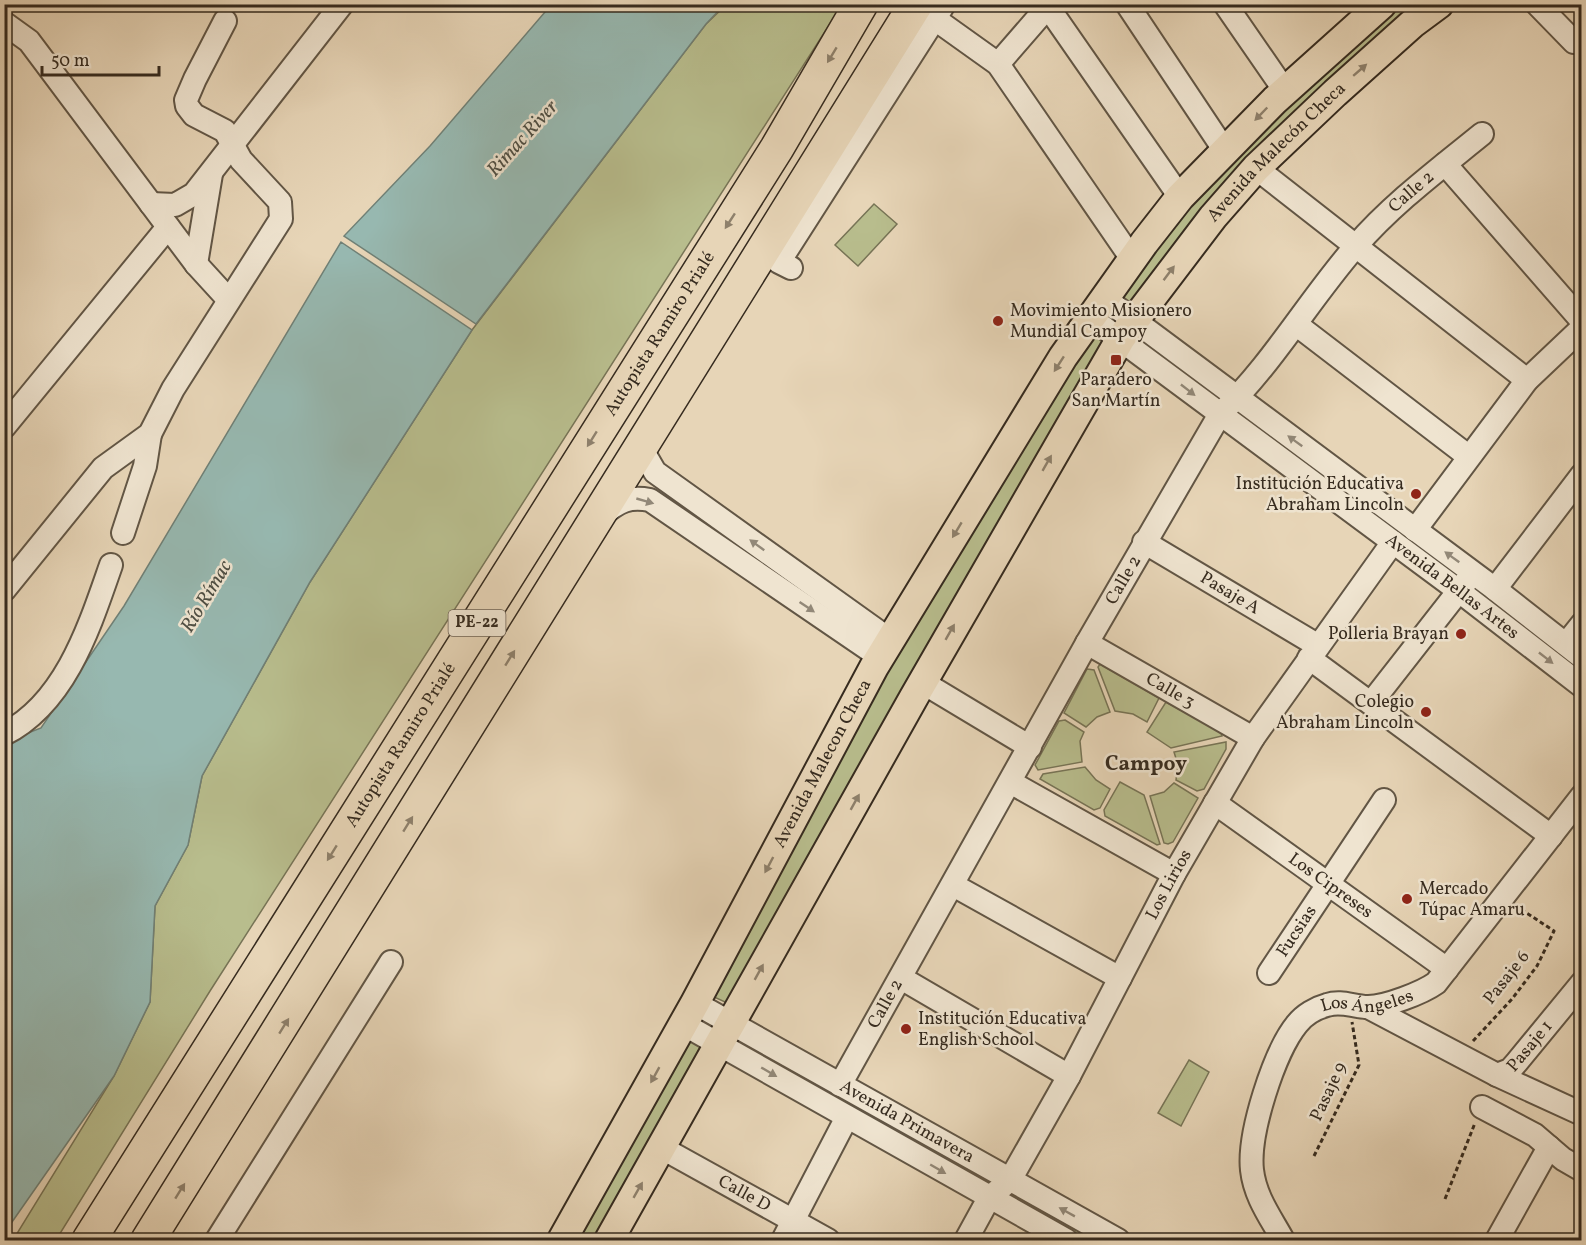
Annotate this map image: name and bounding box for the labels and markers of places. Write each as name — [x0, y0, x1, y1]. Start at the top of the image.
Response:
place label: Movimiento Misionero Mundial Campoy — [1010, 299, 1192, 345]
marker: Movimiento Misionero Mundial Campoy — [991, 314, 1005, 328]
marker: Paradero San Martín — [1109, 353, 1123, 367]
place label: Paradero San Martín — [1072, 368, 1161, 414]
place label: Institución Educativa Abraham Lincoln — [1236, 472, 1404, 518]
marker: Institución Educativa Abraham Lincoln — [1409, 487, 1423, 501]
place label: Polleria Brayan — [1328, 622, 1449, 647]
marker: Polleria Brayan — [1454, 627, 1468, 641]
place label: Colegio Abraham Lincoln — [1276, 690, 1414, 736]
marker: Colegio Abraham Lincoln — [1419, 705, 1433, 719]
place label: Mercado Túpac Amaru — [1419, 877, 1525, 923]
marker: Mercado Túpac Amaru — [1400, 892, 1414, 906]
place label: Institución Educativa English School — [918, 1007, 1087, 1053]
marker: Institución Educativa English School — [899, 1022, 913, 1036]

